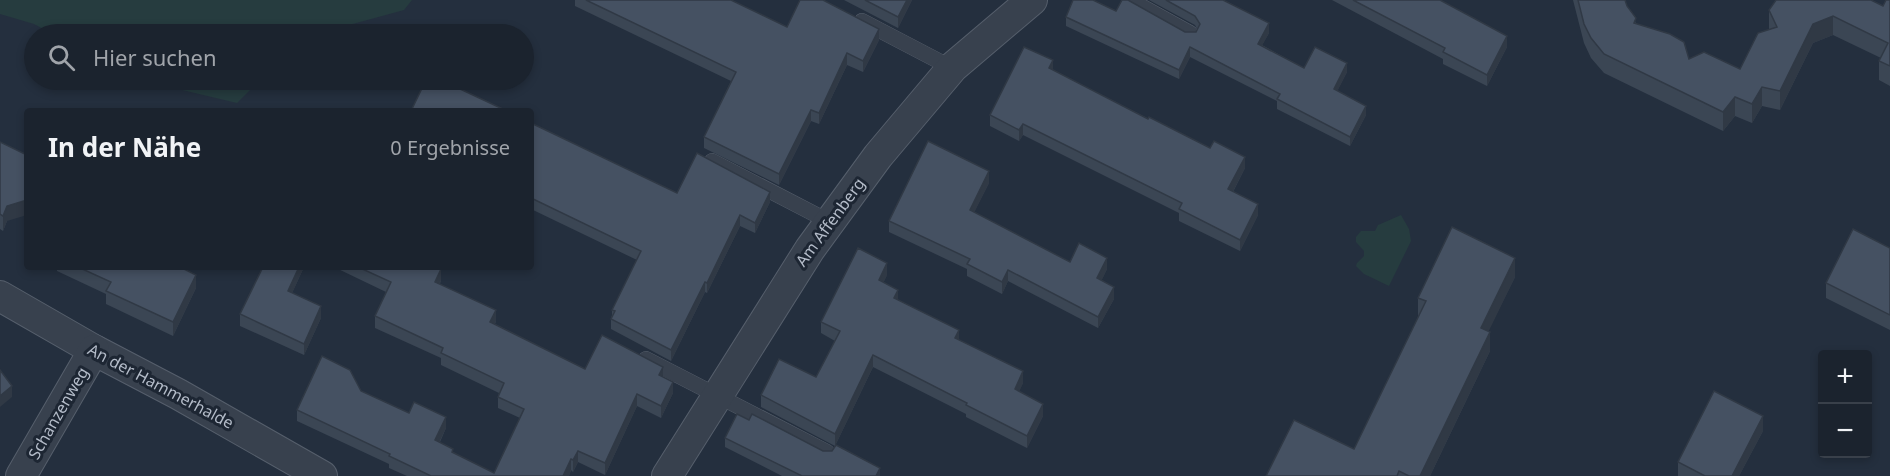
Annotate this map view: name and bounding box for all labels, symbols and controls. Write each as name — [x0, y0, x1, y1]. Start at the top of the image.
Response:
search box — [24, 24, 534, 90]
icon: search — [45, 41, 78, 74]
text: Hier suchen — [93, 42, 217, 72]
text: In der Nähe — [48, 129, 201, 165]
text: 0 Ergebnisse — [390, 134, 510, 161]
street label: Am Affenberg — [790, 173, 870, 271]
street label: An der Hammerhalde — [84, 338, 238, 434]
map controls — [1818, 350, 1872, 458]
button: + — [1818, 350, 1872, 404]
street label: Schanzenweg — [23, 363, 93, 463]
button: − — [1818, 404, 1872, 458]

